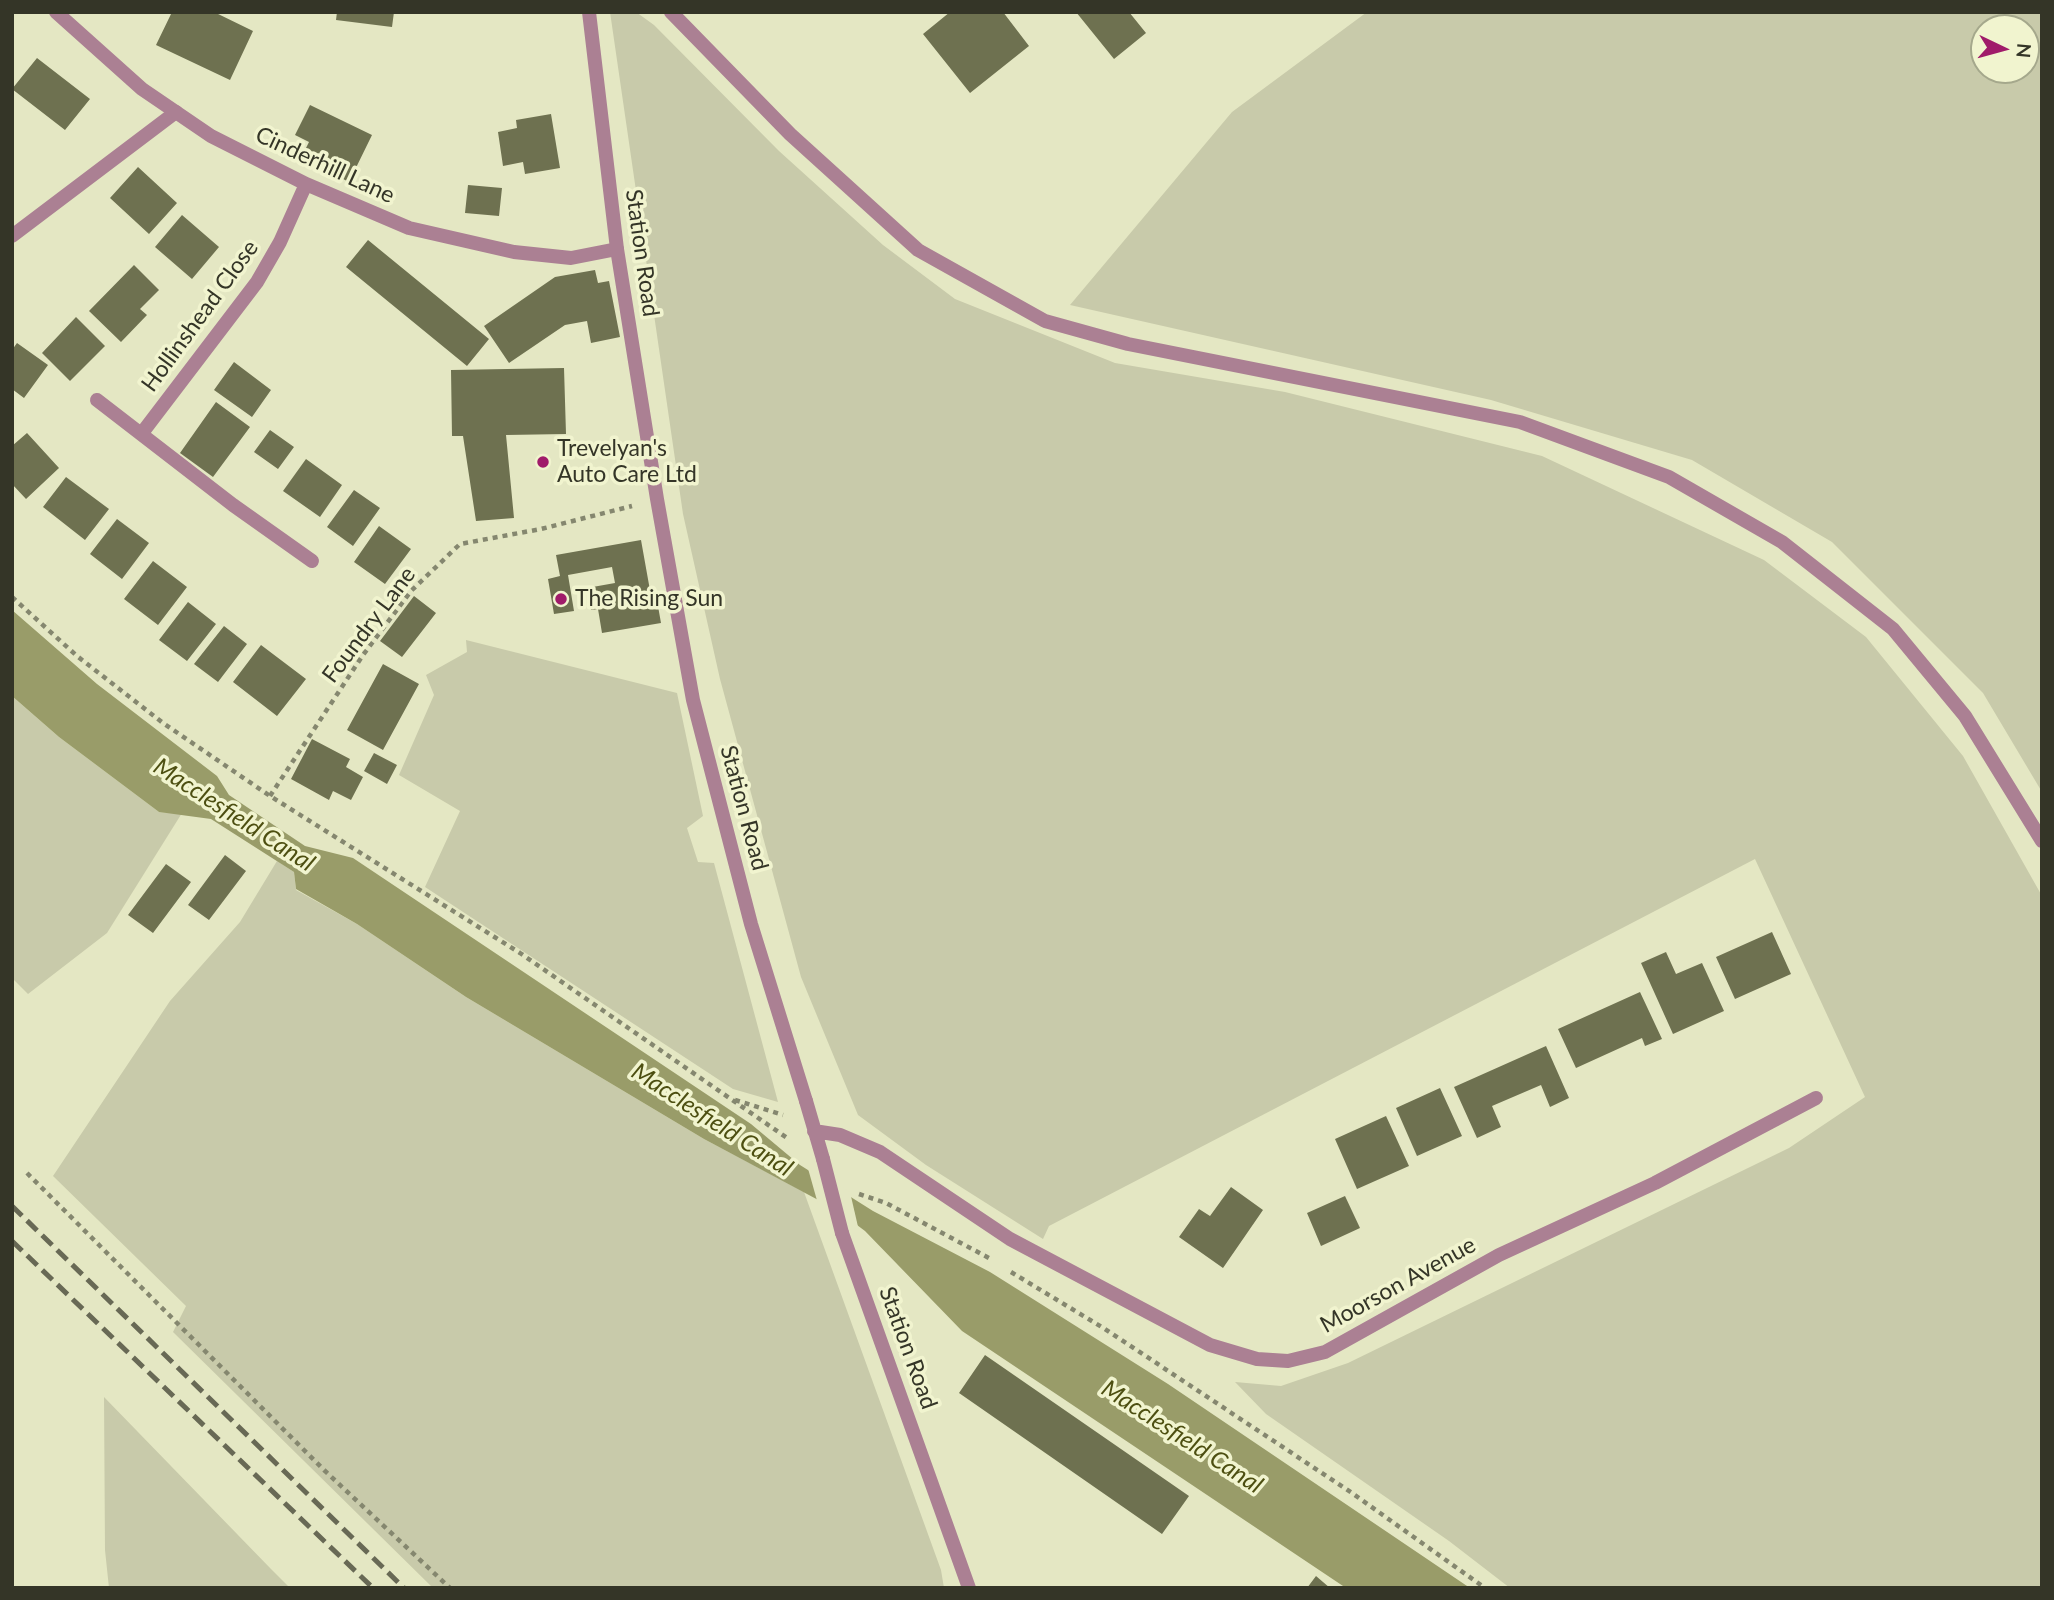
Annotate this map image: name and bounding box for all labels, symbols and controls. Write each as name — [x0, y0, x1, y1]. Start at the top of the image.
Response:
north arrow — [1970, 14, 2040, 84]
text: N — [2012, 42, 2037, 59]
street label: Cinderhill Lane — [251, 121, 399, 209]
street label: Station Road — [619, 187, 665, 319]
street label: Hollinshead Close — [136, 235, 264, 397]
place label: Trevelyan's Auto Care Ltd — [557, 435, 697, 489]
marker: Trevelyan's Auto Care Ltd — [535, 454, 551, 470]
street label: Foundry Lane — [316, 562, 422, 688]
place label: The Rising Sun — [575, 585, 723, 613]
marker: The Rising Sun — [553, 591, 569, 607]
street label: Station Road — [714, 742, 774, 874]
water label: Macclesfield Canal — [148, 752, 320, 878]
water label: Macclesfield Canal — [626, 1057, 798, 1183]
street label: Moorson Avenue — [1316, 1231, 1480, 1339]
street label: Station Road — [873, 1283, 943, 1413]
water label: Macclesfield Canal — [1096, 1374, 1268, 1500]

